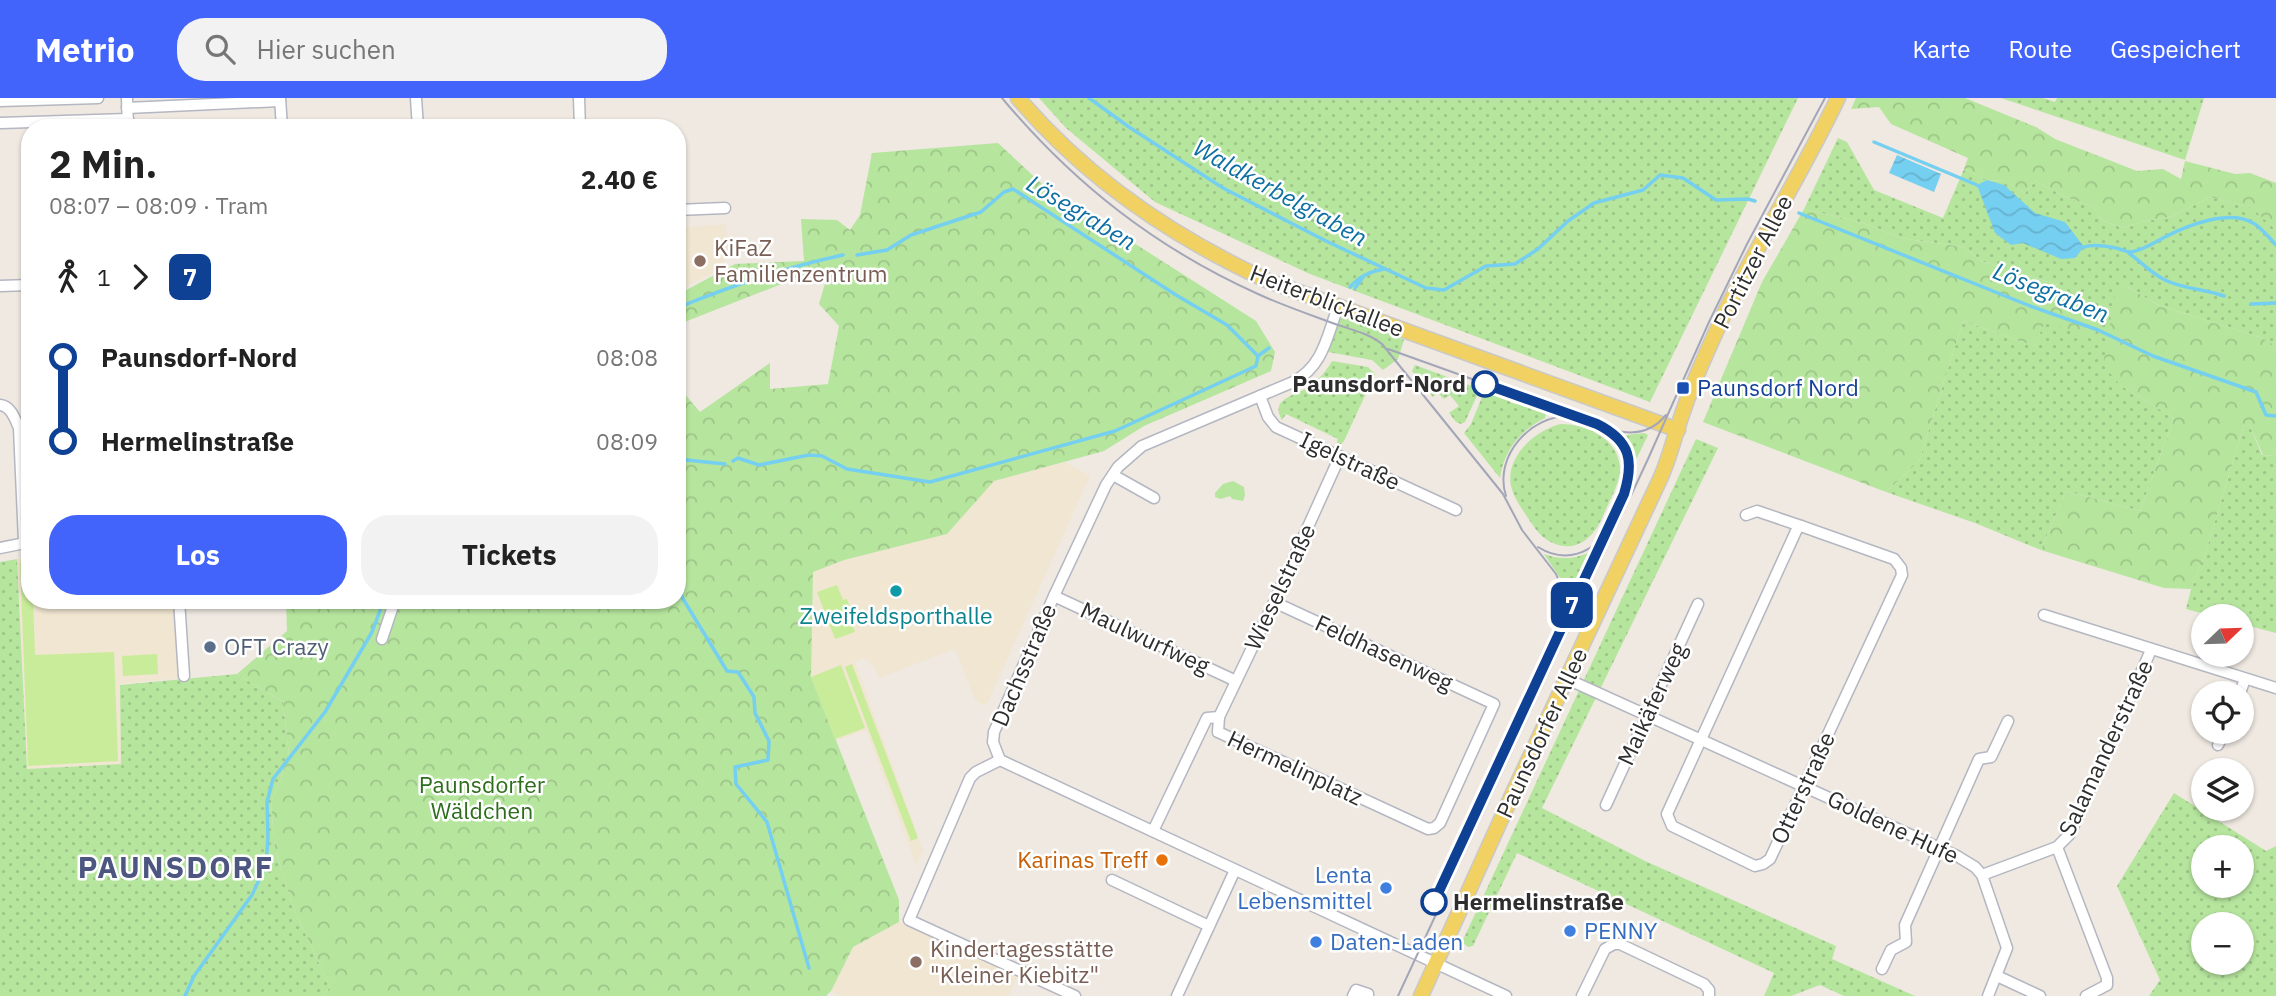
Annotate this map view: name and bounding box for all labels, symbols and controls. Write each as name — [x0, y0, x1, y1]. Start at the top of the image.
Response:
search box — [177, 18, 667, 81]
text: Metrio — [35, 28, 135, 71]
icon: search — [201, 30, 239, 68]
text: Hier suchen — [257, 32, 396, 66]
text: Karte — [1912, 33, 1971, 65]
text: Route — [2009, 33, 2072, 65]
text: Gespeichert — [2110, 33, 2241, 65]
water label: Waldkerbelgraben — [1188, 131, 1373, 253]
text: 2 Min. — [49, 139, 157, 188]
text: 2.40 € — [581, 162, 658, 196]
water label: Lösegraben — [1021, 167, 1142, 257]
text: 08:07 – 08:09 · Tram — [49, 190, 268, 220]
street label: Portitzer Allee — [1706, 190, 1799, 333]
place label: KiFaZ Familienzentrum — [714, 232, 888, 288]
marker: KiFaZ Familienzentrum — [692, 253, 708, 269]
water label: Lösegraben — [1989, 254, 2114, 330]
street label: Heiterblickallee — [1246, 257, 1409, 343]
icon: walk — [49, 258, 87, 296]
icon: forward — [121, 258, 159, 296]
text: 7 — [183, 261, 197, 293]
text: 1 — [97, 262, 111, 292]
text: Paunsdorf-Nord — [101, 340, 297, 374]
text: 08:08 — [596, 342, 658, 372]
place label: Paunsdorf-Nord — [1292, 368, 1466, 398]
marker: Paunsdorf-Nord — [1472, 371, 1498, 397]
place label: Paunsdorf Nord — [1697, 372, 1859, 402]
marker: Paunsdorf Nord — [1675, 380, 1691, 396]
text: Hermelinstraße — [101, 424, 294, 458]
street label: Igelstraße — [1296, 424, 1405, 496]
text: 08:09 — [596, 426, 658, 456]
button: Los — [49, 515, 347, 595]
button: Tickets — [361, 515, 658, 595]
street label: Wieselstraße — [1237, 519, 1321, 655]
line badge: 7 — [1549, 582, 1595, 628]
marker: Zweifeldsporthalle — [888, 583, 904, 599]
text: 7 — [1565, 589, 1579, 621]
street label: Maulwurfweg — [1076, 594, 1215, 680]
street label: Dachsstraße — [984, 599, 1062, 731]
place label: Zweifeldsporthalle — [799, 600, 993, 630]
north arrow — [2191, 604, 2254, 667]
map controls — [2191, 604, 2254, 975]
street label: Feldhasenweg — [1311, 607, 1458, 697]
place label: OFT Crazy — [224, 631, 329, 661]
street label: Maikäferweg — [1610, 637, 1693, 770]
marker: OFT Crazy — [202, 639, 218, 655]
street label: Paunsdorfer Allee — [1489, 643, 1594, 822]
street label: Salamanderstraße — [2051, 655, 2159, 841]
button: locate — [2191, 681, 2254, 744]
street label: Hermelinplatz — [1223, 723, 1368, 811]
street label: Otterstraße — [1763, 727, 1841, 848]
button: layers — [2191, 758, 2254, 821]
park label: Paunsdorfer Wäldchen — [419, 769, 546, 825]
street label: Goldene Hufe — [1823, 783, 1964, 870]
button: + — [2191, 835, 2254, 898]
place label: Karinas Treff — [1017, 844, 1148, 874]
district label: PAUNSDORF — [78, 847, 274, 886]
marker: Karinas Treff — [1154, 852, 1170, 868]
place label: Lenta Lebensmittel — [1237, 859, 1372, 915]
marker: Lenta Lebensmittel — [1378, 880, 1394, 896]
place label: Hermelinstraße — [1453, 886, 1624, 916]
marker: Hermelinstraße — [1421, 889, 1447, 915]
button: − — [2191, 912, 2254, 975]
place label: PENNY — [1584, 915, 1658, 945]
marker: PENNY — [1562, 923, 1578, 939]
place label: Daten-Laden — [1330, 926, 1463, 956]
place label: Kindertagesstätte "Kleiner Kiebitz" — [930, 933, 1114, 989]
marker: Daten-Laden — [1308, 934, 1324, 950]
marker: Kindertagesstätte "Kleiner Kiebitz" — [908, 954, 924, 970]

